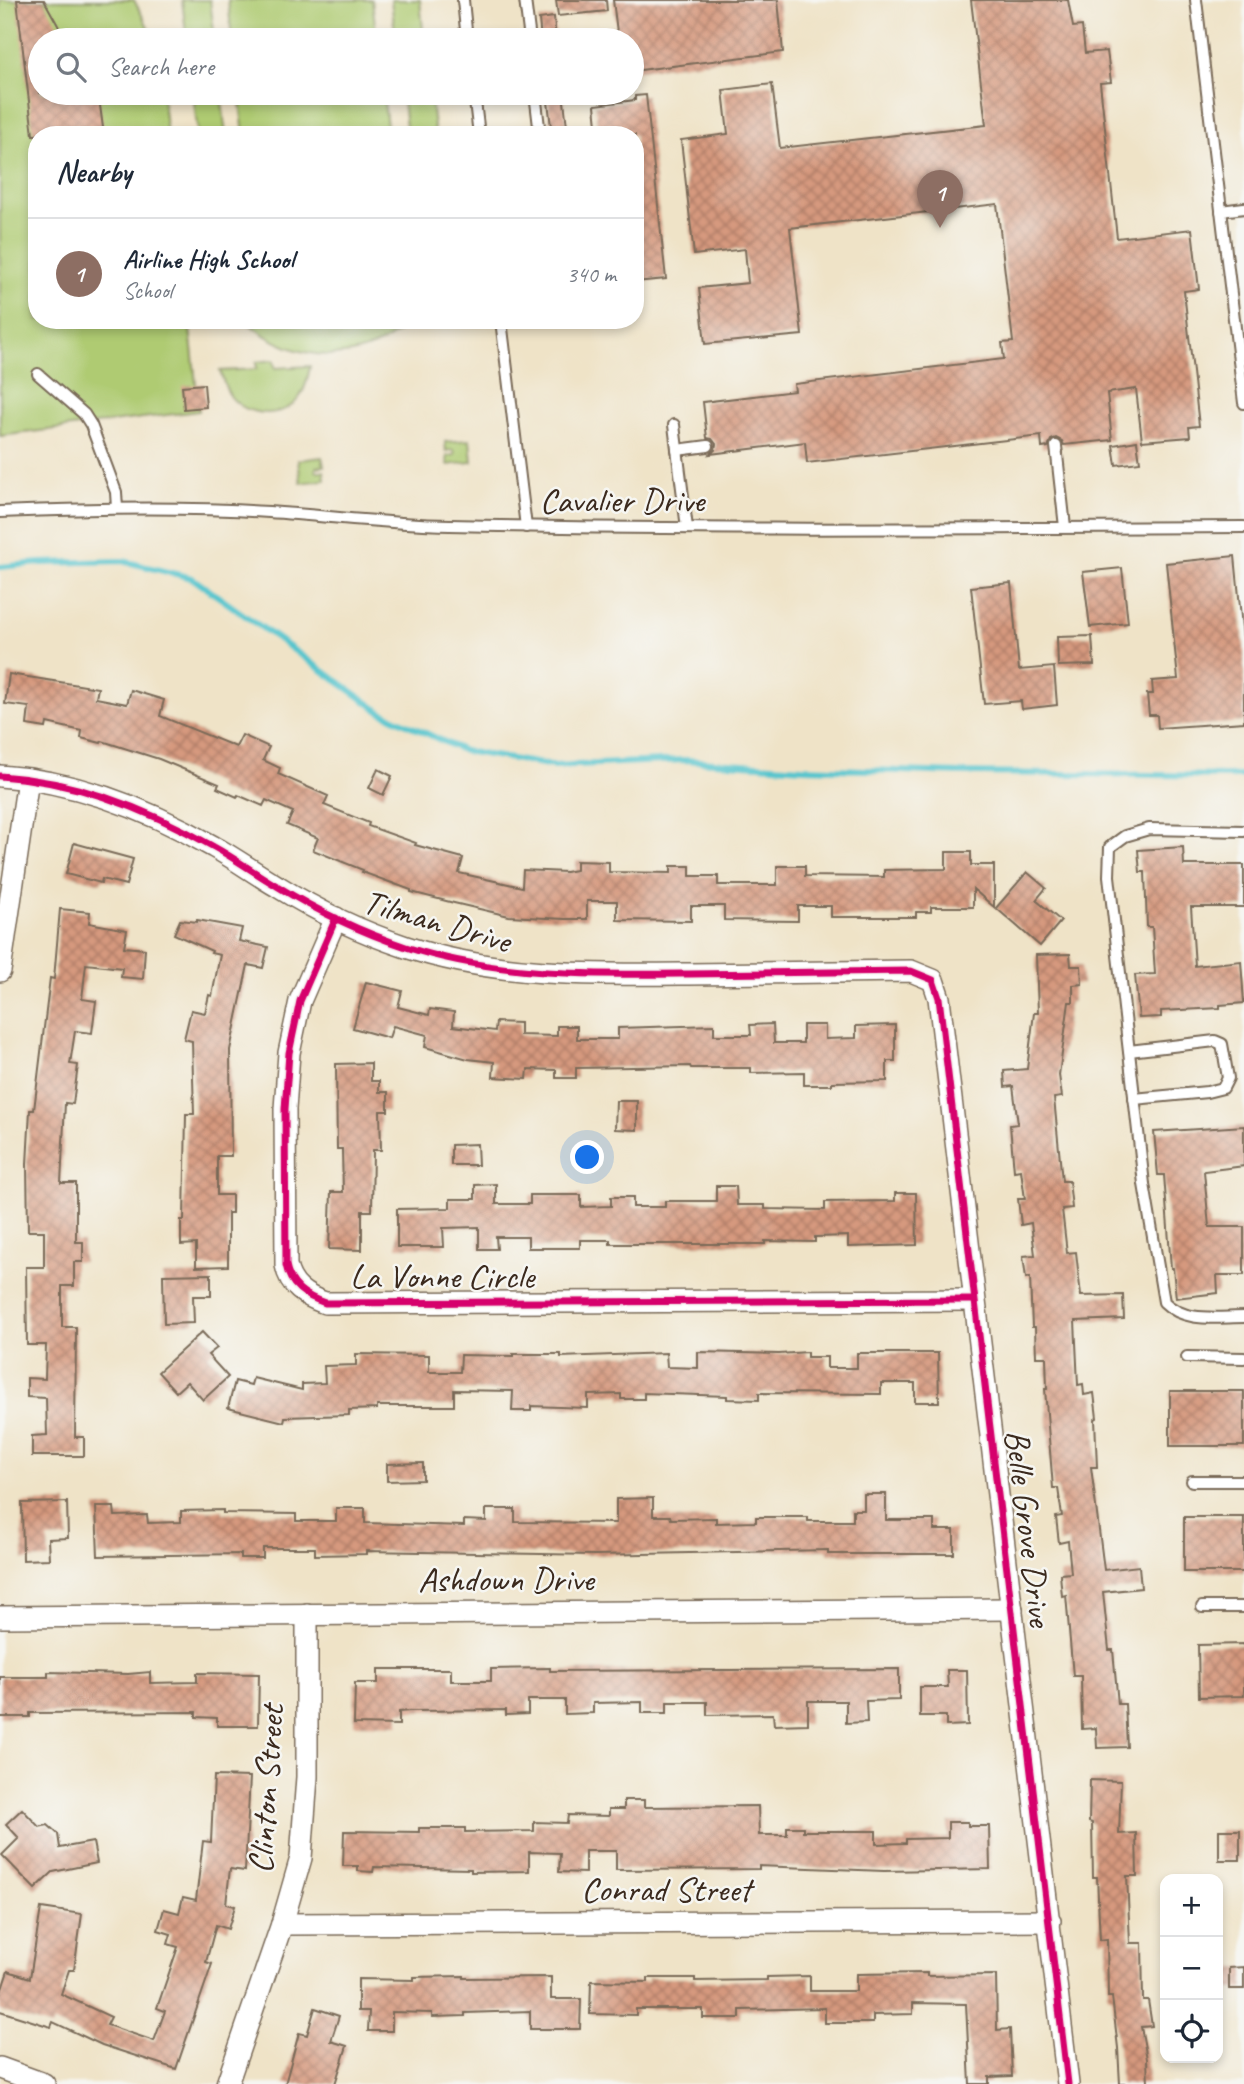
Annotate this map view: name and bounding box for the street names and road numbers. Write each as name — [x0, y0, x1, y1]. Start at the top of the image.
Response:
street label: Cavalier Drive — [540, 478, 707, 523]
street label: Tilman Drive — [358, 879, 518, 964]
street label: La Vonne Circle — [350, 1254, 537, 1299]
street label: Belle Grove Drive — [995, 1427, 1064, 1631]
street label: Ashdown Drive — [418, 1557, 596, 1602]
street label: Clinton Street — [238, 1700, 295, 1875]
street label: Conrad Street — [581, 1867, 755, 1912]

